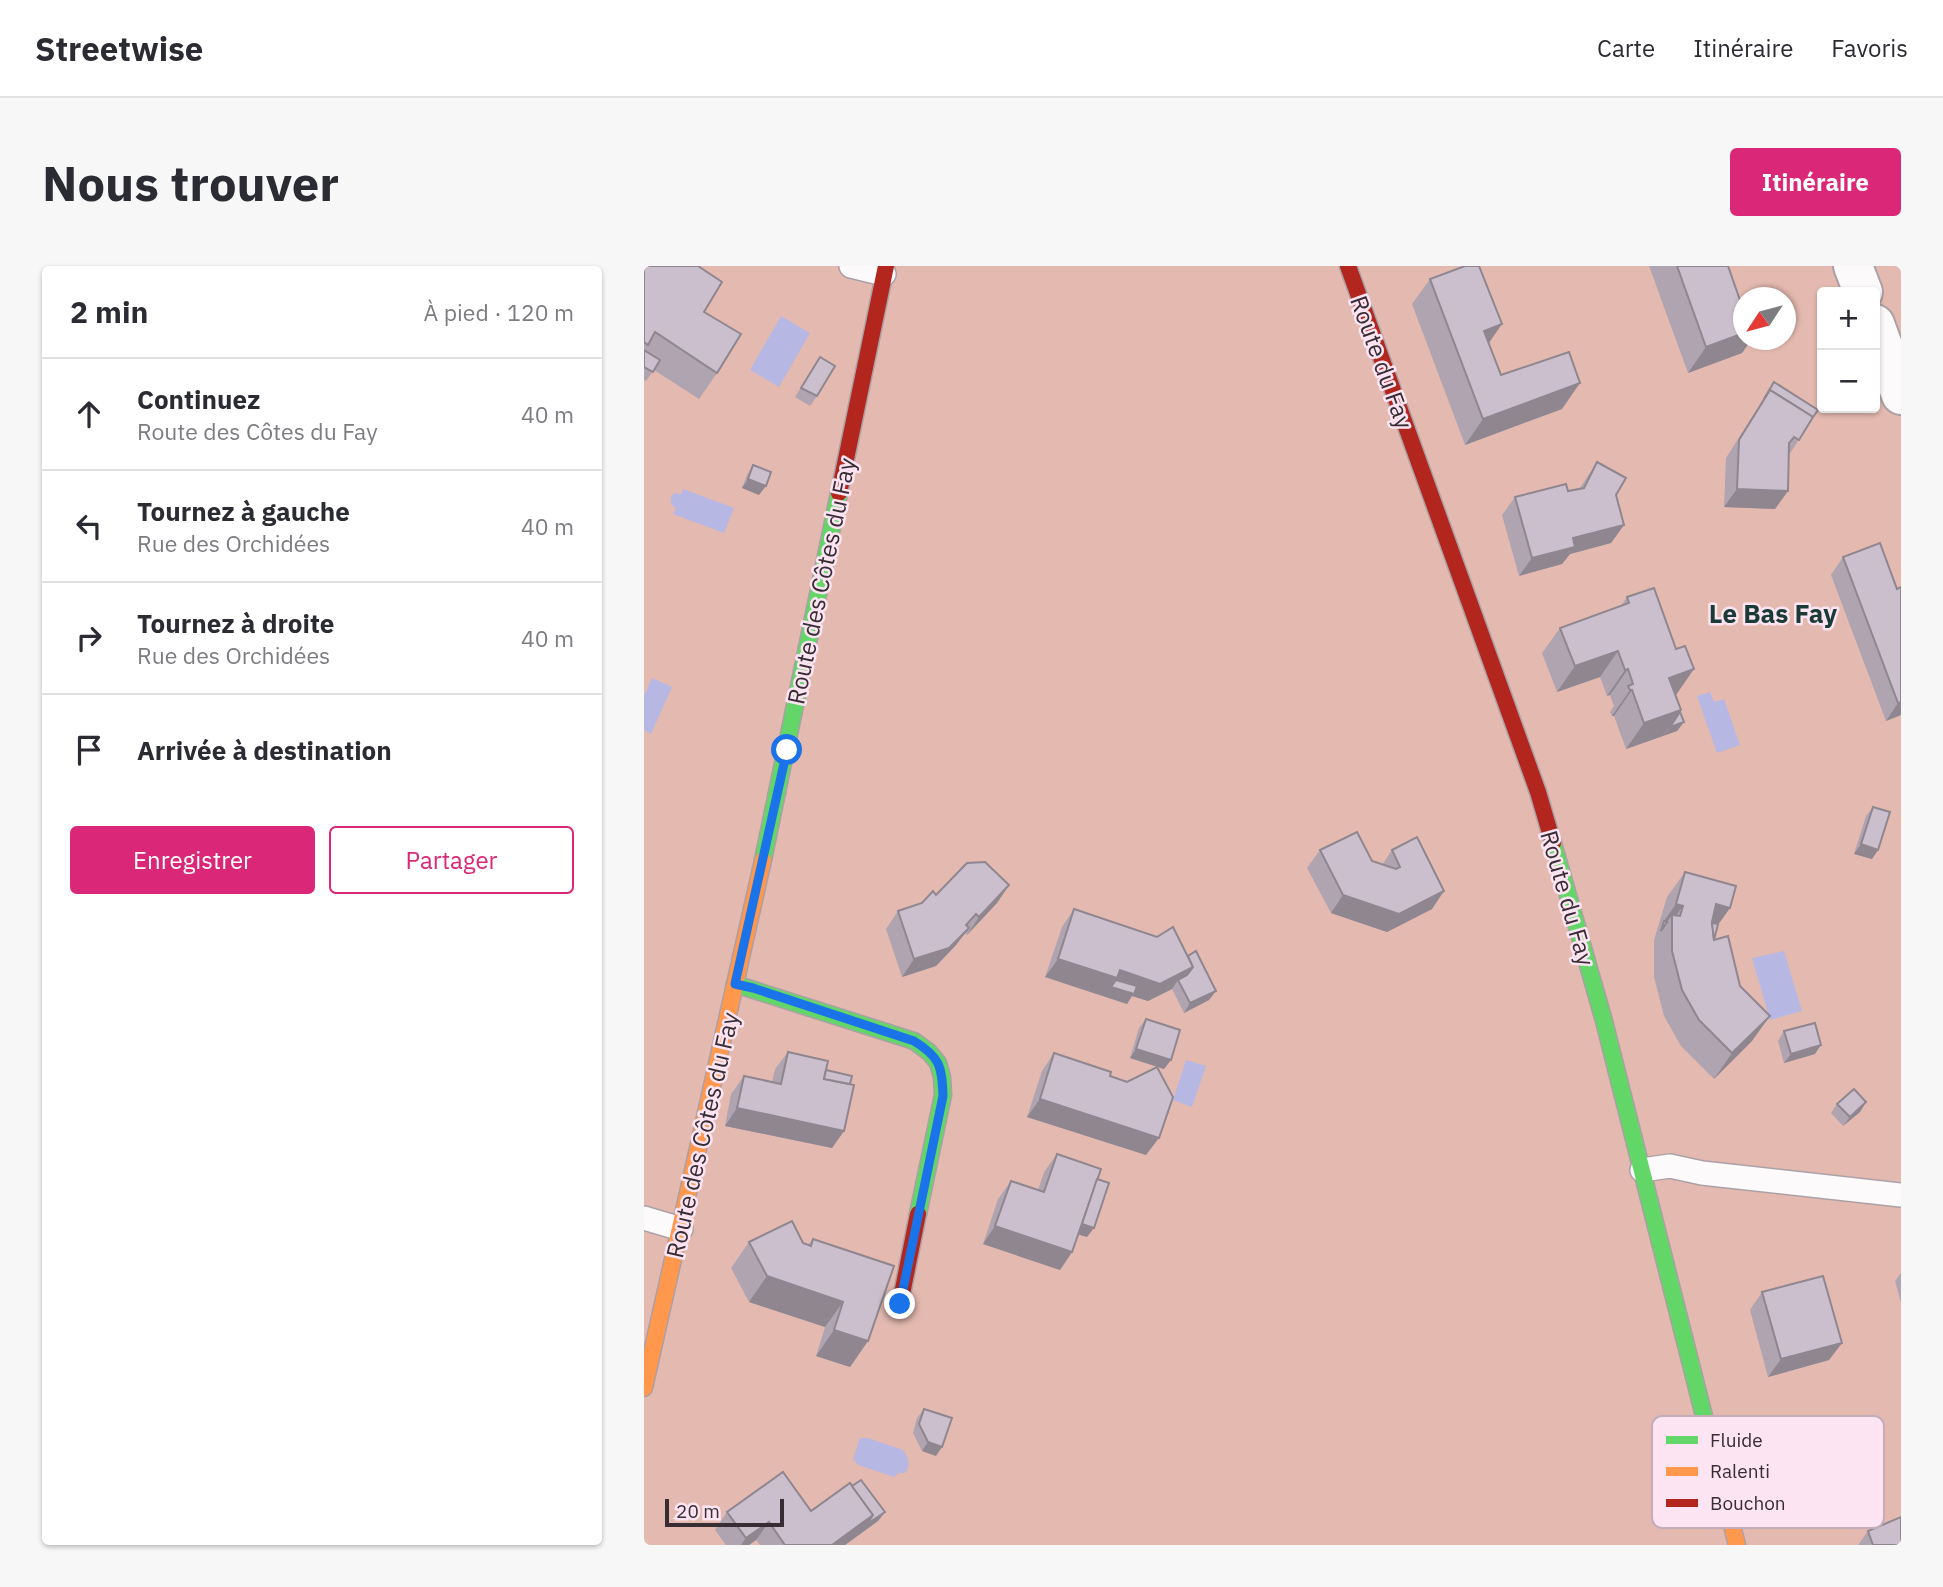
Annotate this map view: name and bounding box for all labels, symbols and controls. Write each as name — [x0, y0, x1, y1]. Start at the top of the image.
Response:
text: Streetwise — [35, 27, 203, 70]
text: Carte — [1597, 32, 1655, 64]
text: Itinéraire — [1693, 32, 1793, 64]
text: Favoris — [1831, 32, 1908, 64]
button: Itinéraire — [1730, 148, 1901, 216]
text: Nous trouver — [42, 151, 339, 214]
north arrow — [1733, 287, 1796, 350]
map controls — [1817, 287, 1880, 413]
button: + — [1817, 287, 1880, 350]
street label: Route du Fay — [1343, 291, 1421, 433]
text: 2 min — [70, 292, 148, 331]
text: À pied · 120 m — [424, 297, 574, 327]
button: − — [1817, 350, 1880, 413]
text: Continuez — [137, 382, 260, 416]
icon: ahead — [70, 395, 108, 433]
text: 40 m — [521, 399, 574, 429]
text: Route des Côtes du Fay — [137, 416, 378, 446]
street label: Route des Côtes du Fay — [779, 455, 863, 707]
text: Tournez à gauche — [137, 494, 350, 528]
icon: left — [70, 507, 108, 545]
text: 40 m — [521, 511, 574, 541]
text: Rue des Orchidées — [137, 528, 330, 558]
district label: Le Bas Fay — [1709, 596, 1837, 630]
text: Tournez à droite — [137, 606, 334, 640]
icon: right — [70, 619, 108, 657]
text: 40 m — [521, 623, 574, 653]
text: Rue des Orchidées — [137, 640, 330, 670]
icon: arrive — [70, 731, 108, 769]
text: Arrivée à destination — [137, 733, 392, 767]
route start — [771, 734, 802, 765]
button: Enregistrer — [70, 826, 315, 894]
button: Partager — [329, 826, 574, 894]
street label: Route du Fay — [1533, 826, 1603, 970]
street label: Route des Côtes du Fay — [658, 1009, 746, 1261]
route end — [884, 1288, 915, 1319]
legend — [1652, 1416, 1884, 1528]
text: Fluide — [1710, 1428, 1763, 1452]
text: Ralenti — [1710, 1459, 1770, 1483]
text: Bouchon — [1710, 1491, 1786, 1515]
scale bar — [665, 1496, 784, 1528]
text: 20 m — [676, 1499, 720, 1523]

